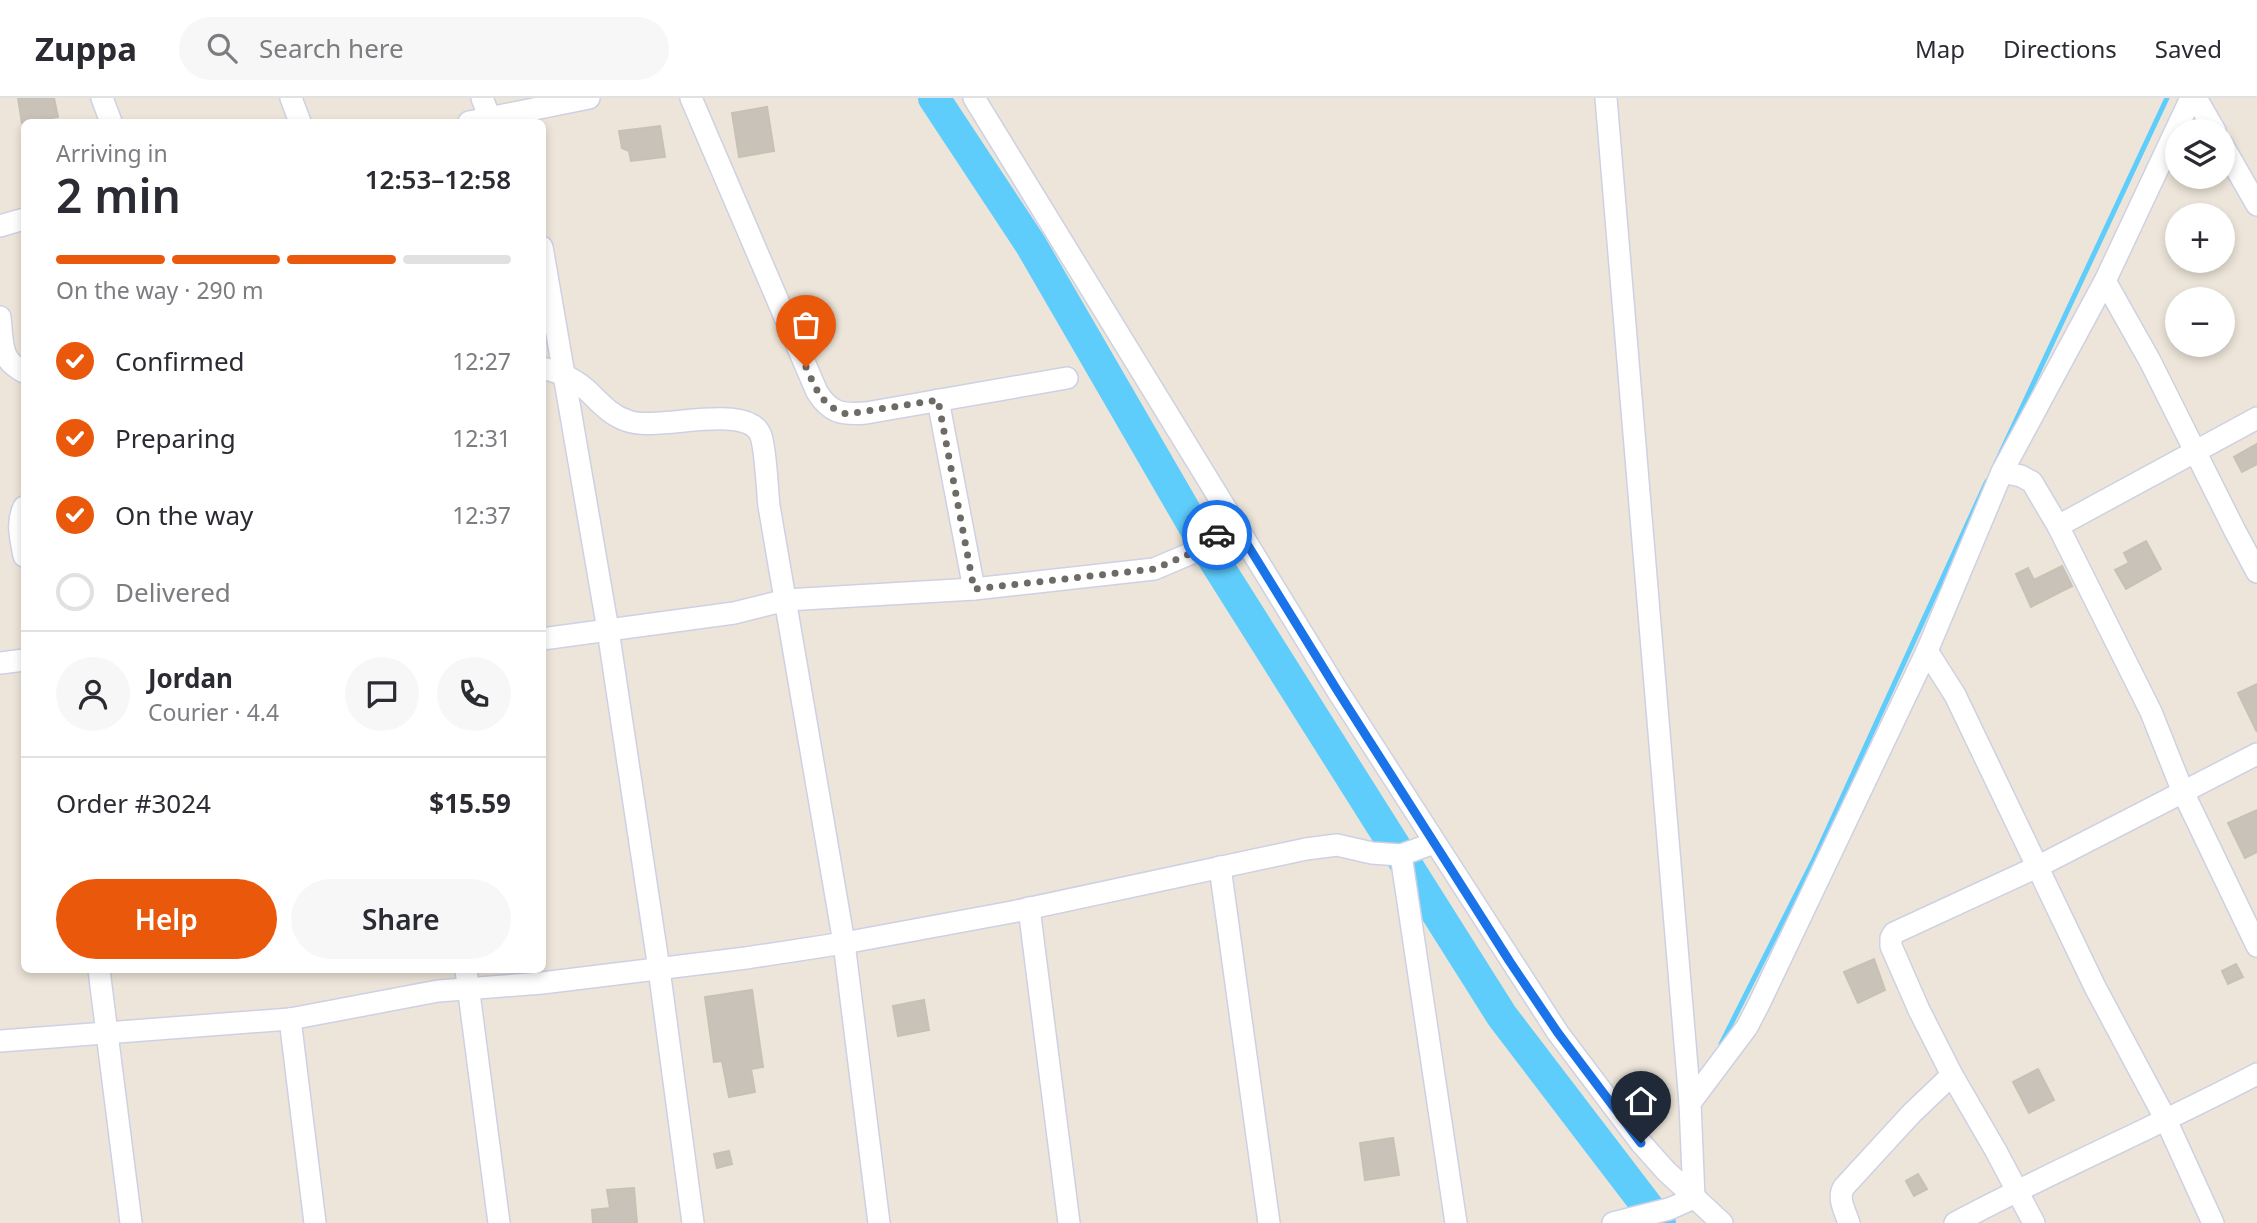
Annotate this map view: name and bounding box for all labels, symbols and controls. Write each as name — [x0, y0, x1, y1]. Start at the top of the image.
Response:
search box — [179, 17, 669, 80]
text: Zuppa — [35, 26, 137, 71]
icon: search — [203, 29, 241, 67]
text: Search here — [259, 30, 404, 66]
text: Map — [1915, 32, 1965, 65]
text: Directions — [2003, 32, 2117, 65]
text: Saved — [2155, 32, 2222, 65]
map controls — [2165, 119, 2235, 357]
button: layers — [2165, 119, 2235, 189]
text: Arriving in — [56, 137, 168, 169]
text: 12:53–12:58 — [365, 161, 511, 197]
text: 2 min — [56, 164, 181, 226]
button: + — [2165, 203, 2235, 273]
text: On the way · 290 m — [56, 274, 263, 306]
button: − — [2165, 287, 2235, 357]
pin — [776, 295, 836, 367]
icon: bag — [787, 306, 825, 344]
icon: check — [56, 342, 94, 380]
text: Confirmed — [115, 343, 245, 379]
text: 12:27 — [452, 345, 511, 377]
icon: check — [56, 419, 94, 457]
text: Preparing — [115, 420, 236, 456]
text: 12:31 — [452, 422, 511, 454]
icon: check — [56, 496, 94, 534]
text: On the way — [115, 497, 253, 533]
text: 12:37 — [452, 499, 511, 531]
courier — [1182, 500, 1252, 570]
icon: car — [1198, 516, 1236, 554]
text: Delivered — [115, 574, 231, 610]
button: person — [56, 657, 130, 731]
button: chat — [345, 657, 419, 731]
button: phone — [437, 657, 511, 731]
text: Jordan — [148, 660, 233, 696]
text: Courier · 4.4 — [148, 696, 279, 728]
text: Order #3024 — [56, 785, 211, 821]
text: $15.59 — [429, 785, 511, 821]
button: Help — [56, 879, 277, 959]
button: Share — [291, 879, 511, 959]
pin — [1611, 1071, 1671, 1143]
icon: home — [1622, 1082, 1660, 1120]

